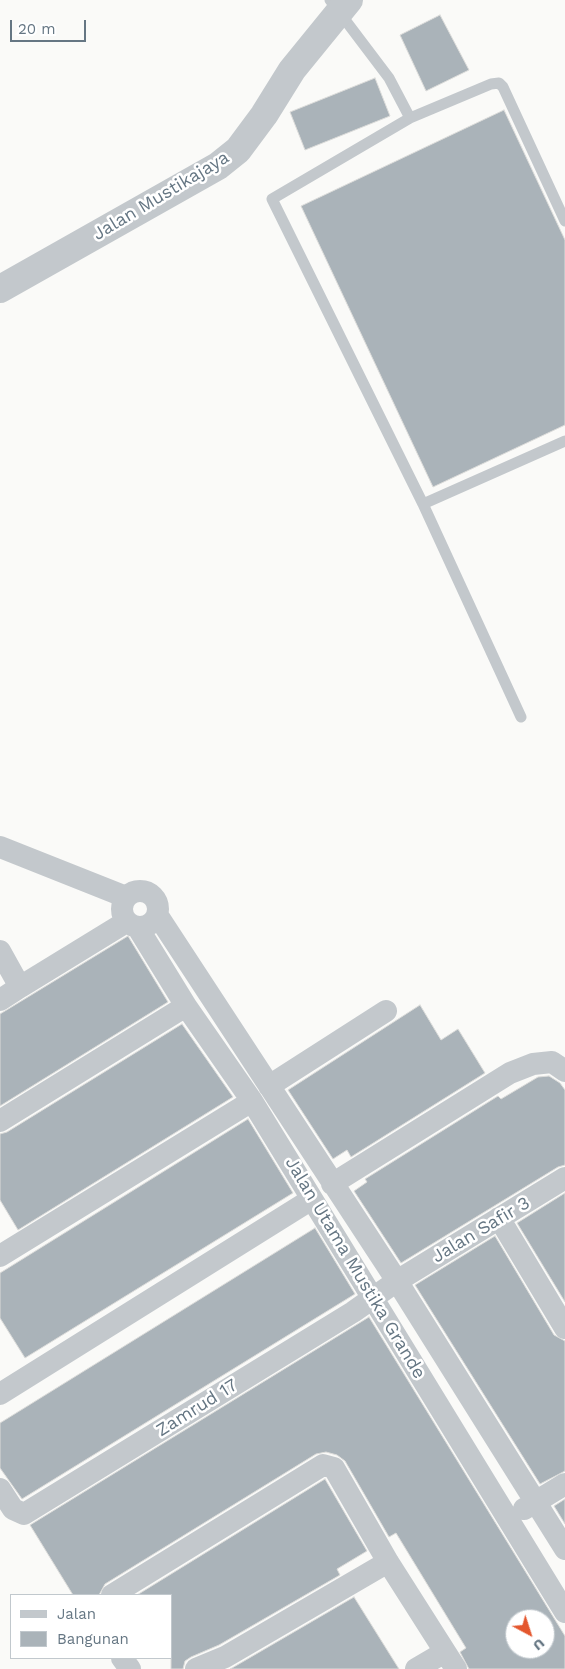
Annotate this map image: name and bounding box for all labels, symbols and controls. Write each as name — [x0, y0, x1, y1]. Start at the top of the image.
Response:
scale bar — [12, 10, 89, 42]
text: 20 m — [18, 20, 56, 38]
street label: Jalan Mustikajaya — [89, 147, 233, 245]
street label: Jalan Utama Mustika Grande — [280, 1153, 430, 1383]
street label: Jalan Safir 3 — [428, 1192, 534, 1268]
street label: Zamrud 17 — [152, 1375, 242, 1441]
legend — [10, 1594, 172, 1659]
text: Jalan — [57, 1605, 96, 1623]
north arrow — [505, 1609, 555, 1659]
text: Bangunan — [57, 1630, 129, 1648]
text: U — [530, 1635, 548, 1654]

